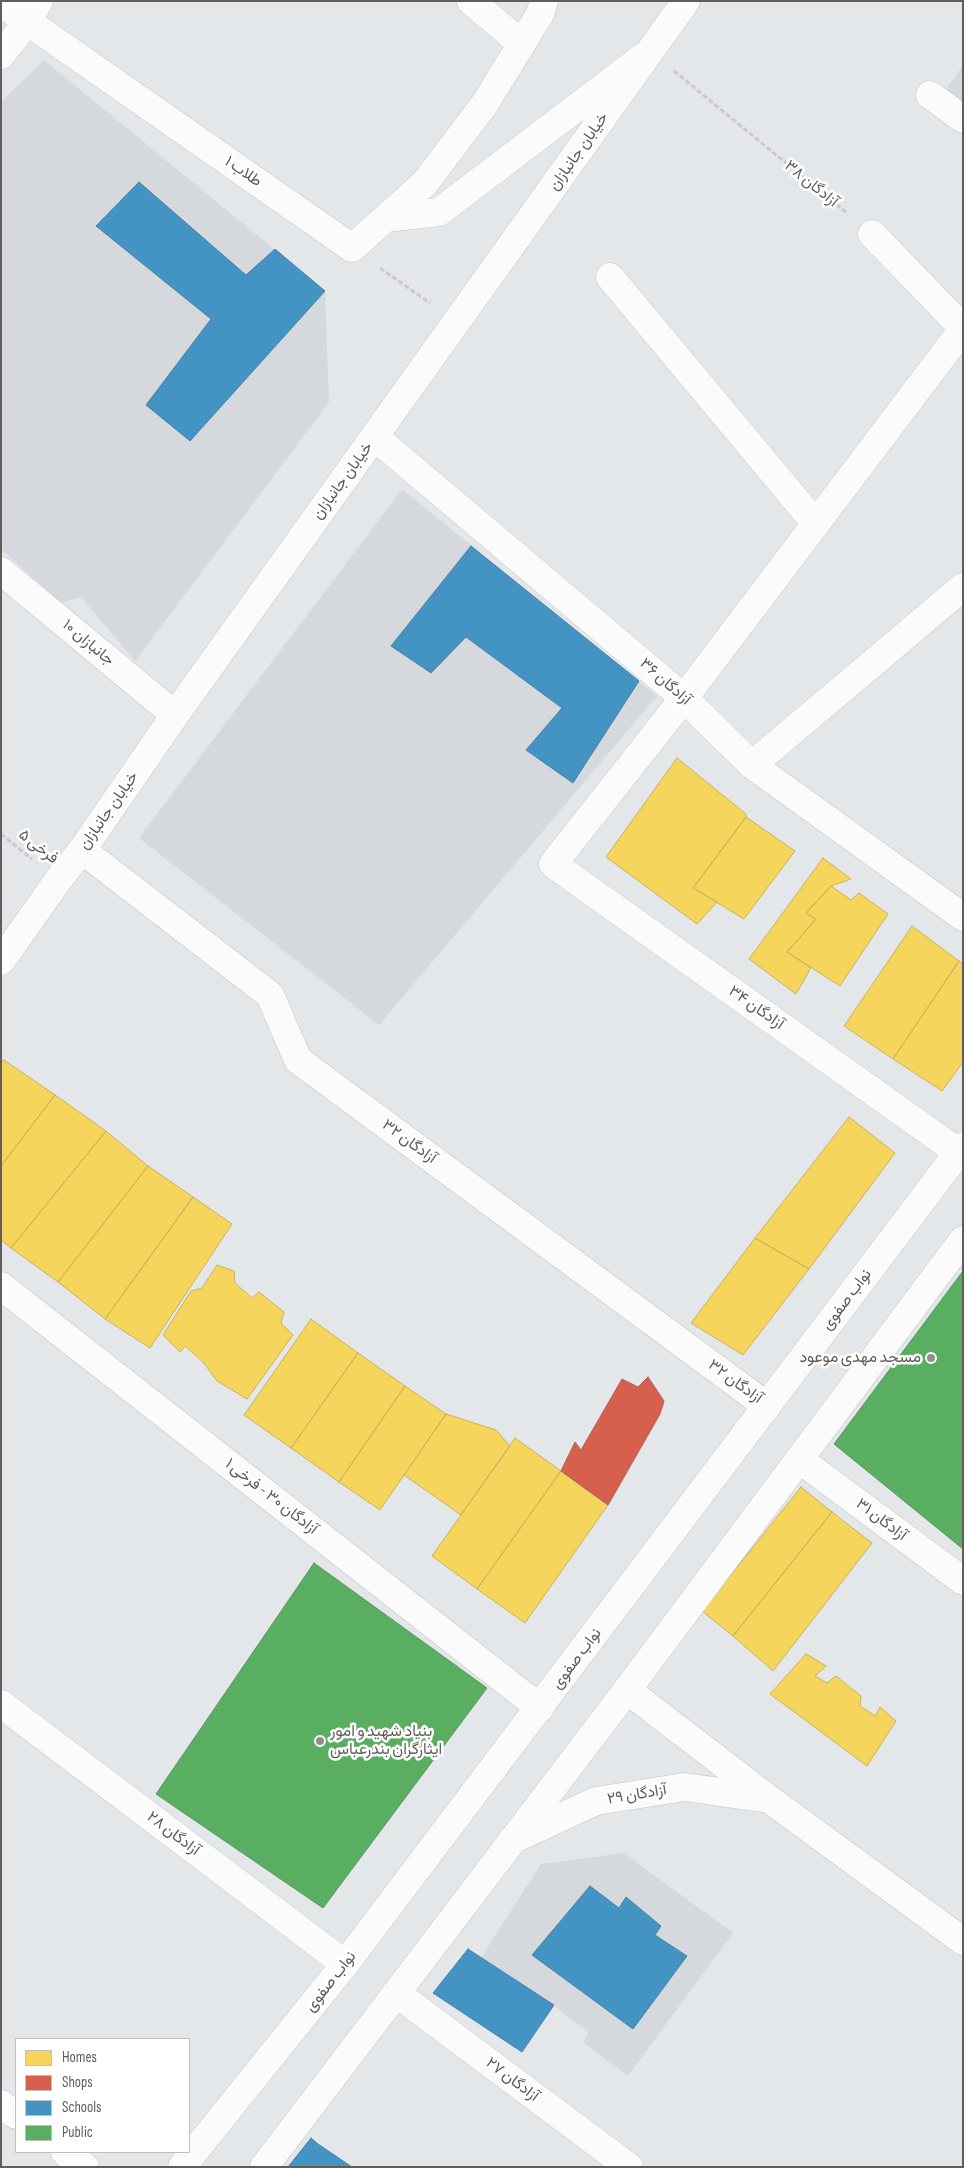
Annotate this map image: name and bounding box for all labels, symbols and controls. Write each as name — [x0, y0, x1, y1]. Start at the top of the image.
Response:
street label: خیابان جانبازان — [545, 109, 613, 195]
street label: طلاب ۱ — [221, 152, 265, 192]
street label: آزادگان ۳۸ — [780, 156, 842, 212]
street label: خیابان جانبازان — [308, 439, 378, 523]
street label: جانبازان ۱۰ — [58, 616, 118, 670]
street label: آزادگان ۳۶ — [635, 654, 695, 710]
street label: خیابان جانبازان — [75, 768, 143, 854]
street label: فرخی ۵ — [14, 825, 62, 869]
street label: آزادگان ۳۴ — [724, 982, 788, 1034]
street label: آزادگان ۳۲ — [378, 1116, 440, 1168]
street label: نواب صفوی — [818, 1266, 876, 1334]
place label: مسجد مهدی موعود — [799, 1348, 921, 1368]
marker: مسجد مهدی موعود — [925, 1352, 937, 1364]
street label: آزادگان ۳۲ — [704, 1356, 766, 1408]
street label: آزادگان ۳۰ - فرخی ۱ — [221, 1455, 321, 1539]
street label: آزادگان ۳۱ — [852, 1495, 910, 1545]
street label: نواب صفوی — [548, 1625, 606, 1693]
place label: بنیاد شهید و امور ایثارگران بندرعباس — [330, 1722, 442, 1760]
marker: بنیاد شهید و امور ایثارگران بندرعباس — [314, 1735, 326, 1747]
street label: آزادگان ۲۹ — [606, 1781, 668, 1809]
street label: آزادگان ۲۸ — [143, 1808, 203, 1860]
street label: نواب صفوی — [301, 1948, 361, 2016]
legend — [15, 2038, 190, 2153]
text: Homes — [62, 2048, 97, 2067]
street label: آزادگان ۲۷ — [482, 2054, 542, 2106]
text: Shops — [62, 2073, 93, 2092]
text: Schools — [62, 2098, 101, 2117]
text: Public — [62, 2123, 93, 2142]

